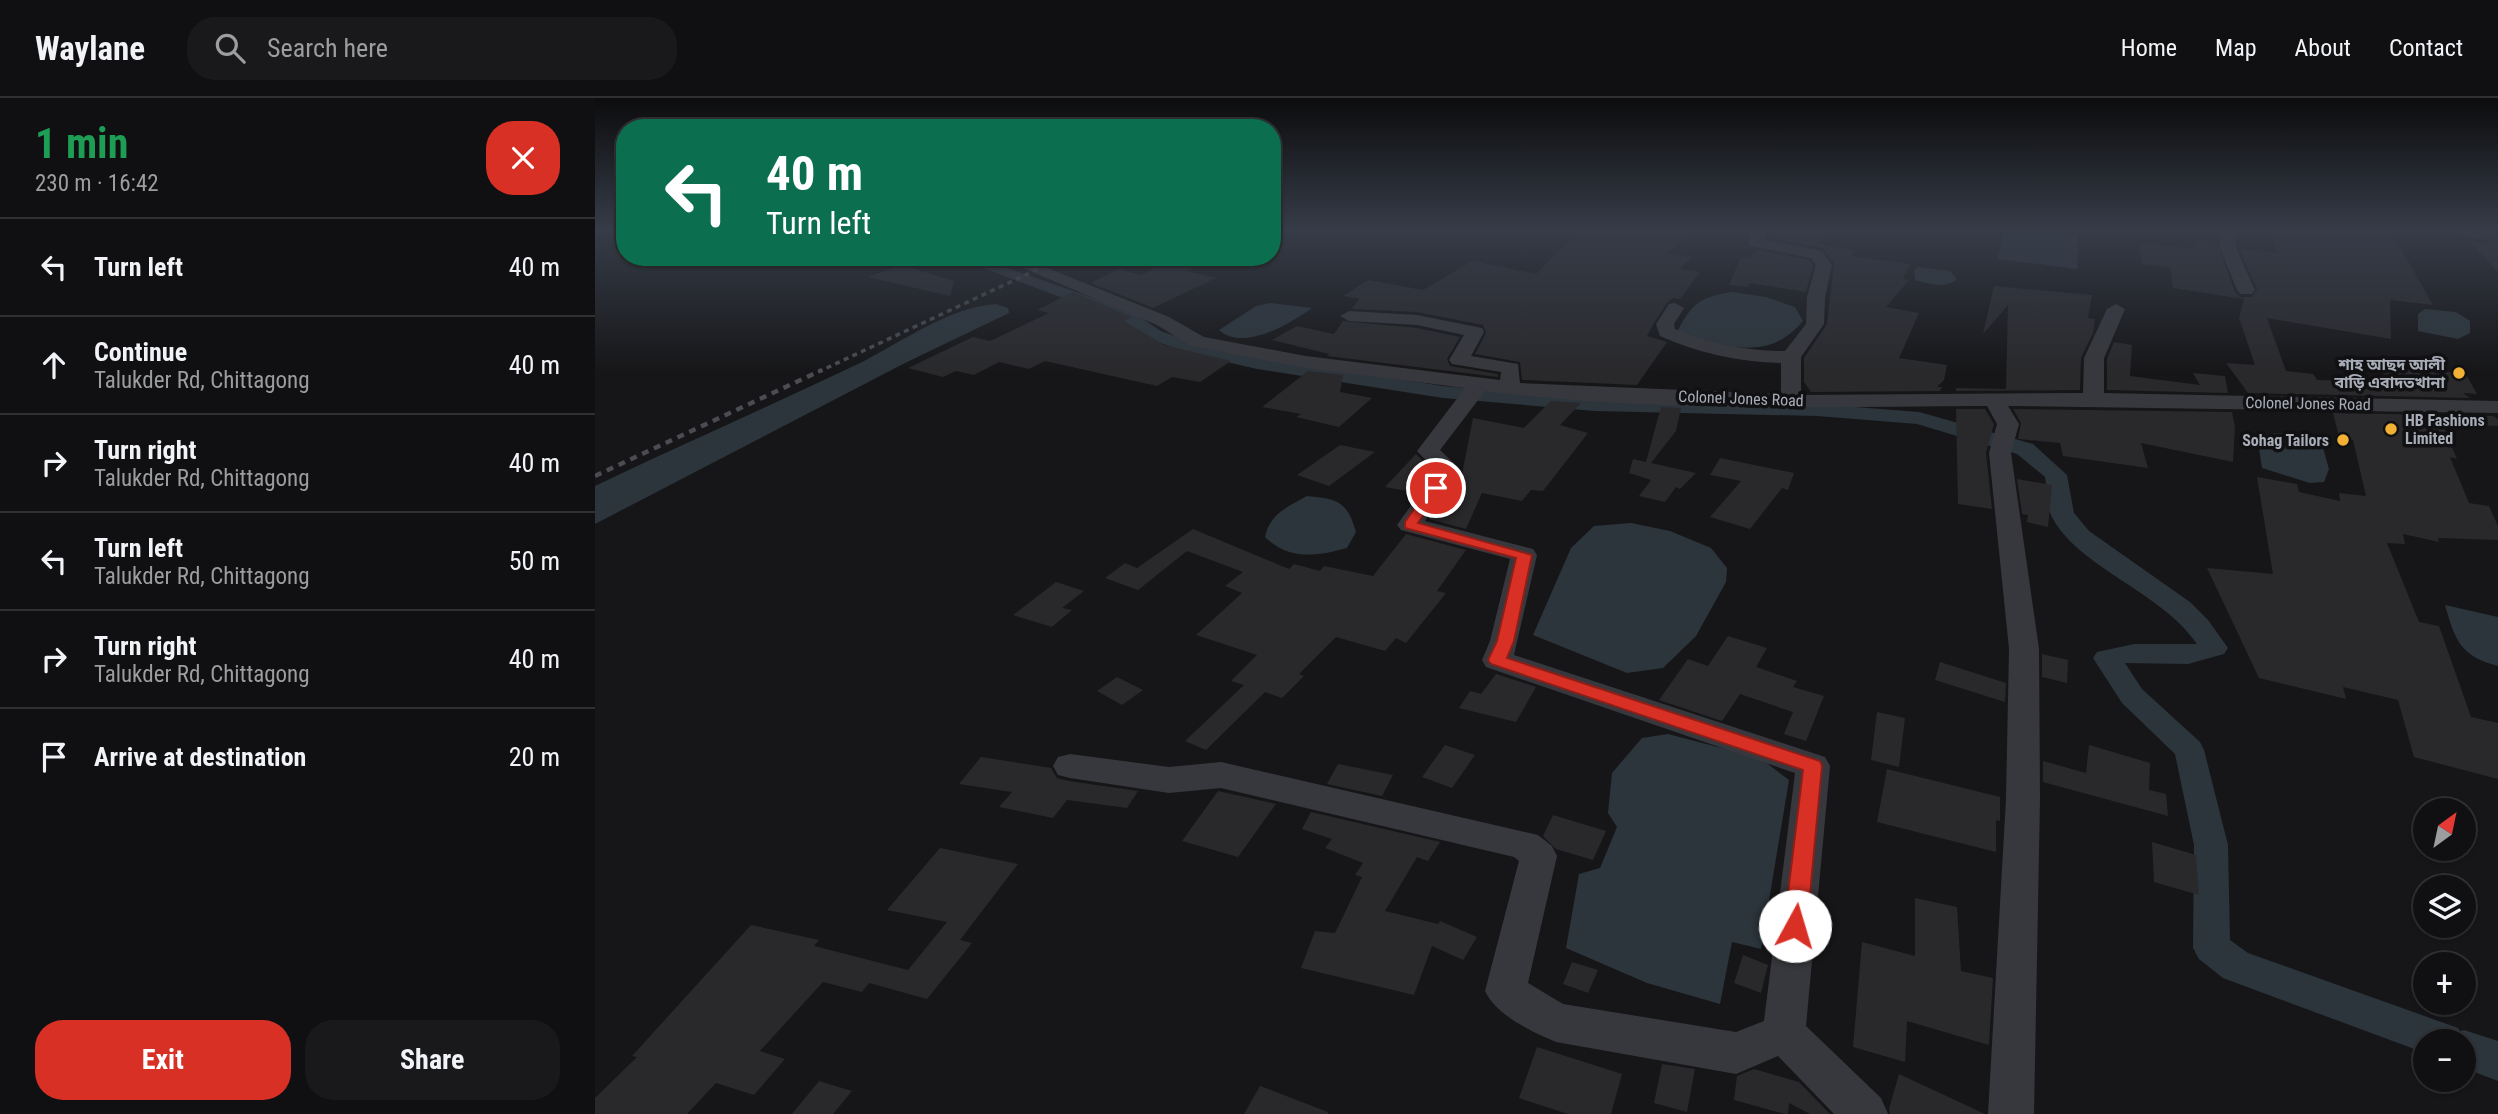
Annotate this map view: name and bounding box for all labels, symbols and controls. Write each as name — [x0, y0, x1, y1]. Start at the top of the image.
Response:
search box — [187, 17, 677, 80]
text: Waylane — [35, 29, 145, 68]
icon: search — [211, 29, 249, 67]
text: Search here — [267, 33, 388, 63]
text: Home — [2121, 34, 2177, 62]
text: Map — [2215, 34, 2257, 62]
text: About — [2295, 34, 2351, 62]
text: Contact — [2389, 34, 2463, 62]
text: 1 min — [35, 119, 128, 168]
button: close — [486, 121, 560, 195]
text: 40 m — [766, 145, 863, 202]
icon: left — [651, 147, 742, 238]
text: 230 m · 16:42 — [35, 170, 159, 197]
text: Turn left — [766, 204, 871, 242]
icon: left — [35, 248, 73, 286]
text: Turn left — [94, 252, 183, 282]
text: 40 m — [509, 252, 560, 282]
text: Continue — [94, 337, 187, 367]
icon: ahead — [35, 346, 73, 384]
text: 40 m — [509, 350, 560, 380]
place label: শাহ আছদ আলী বাড়ি এবাদতখানা — [2333, 355, 2445, 392]
marker: শাহ আছদ আলী বাড়ি এবাদতখানা — [2451, 365, 2467, 381]
text: Talukder Rd, Chittagong — [94, 367, 310, 394]
street label: Colonel Jones Road — [1678, 387, 1804, 410]
street label: Colonel Jones Road — [2245, 393, 2371, 414]
place label: HB Fashions Limited — [2405, 411, 2485, 448]
marker: HB Fashions Limited — [2383, 421, 2399, 437]
place label: Sohag Tailors — [2242, 431, 2329, 450]
marker: Sohag Tailors — [2335, 432, 2351, 448]
text: Turn right — [94, 435, 196, 465]
icon: right — [35, 444, 73, 482]
text: 40 m — [509, 448, 560, 478]
pin — [1406, 458, 1466, 518]
text: Talukder Rd, Chittagong — [94, 465, 310, 492]
icon: arrive — [1417, 469, 1455, 507]
text: Turn left — [94, 533, 183, 563]
icon: left — [35, 542, 73, 580]
text: 50 m — [509, 546, 560, 576]
text: Talukder Rd, Chittagong — [94, 563, 310, 590]
text: Turn right — [94, 631, 196, 661]
icon: right — [35, 640, 73, 678]
text: 40 m — [509, 644, 560, 674]
text: Talukder Rd, Chittagong — [94, 661, 310, 688]
icon: arrive — [35, 738, 73, 776]
text: Arrive at destination — [94, 742, 306, 772]
text: 20 m — [509, 742, 560, 772]
north arrow — [2413, 798, 2476, 861]
map controls — [2413, 798, 2476, 1092]
button: layers — [2413, 875, 2476, 938]
position arrow — [1758, 889, 1832, 963]
button: + — [2413, 952, 2476, 1015]
button: Exit — [35, 1020, 291, 1100]
button: Share — [305, 1020, 560, 1100]
button: − — [2413, 1029, 2476, 1092]

